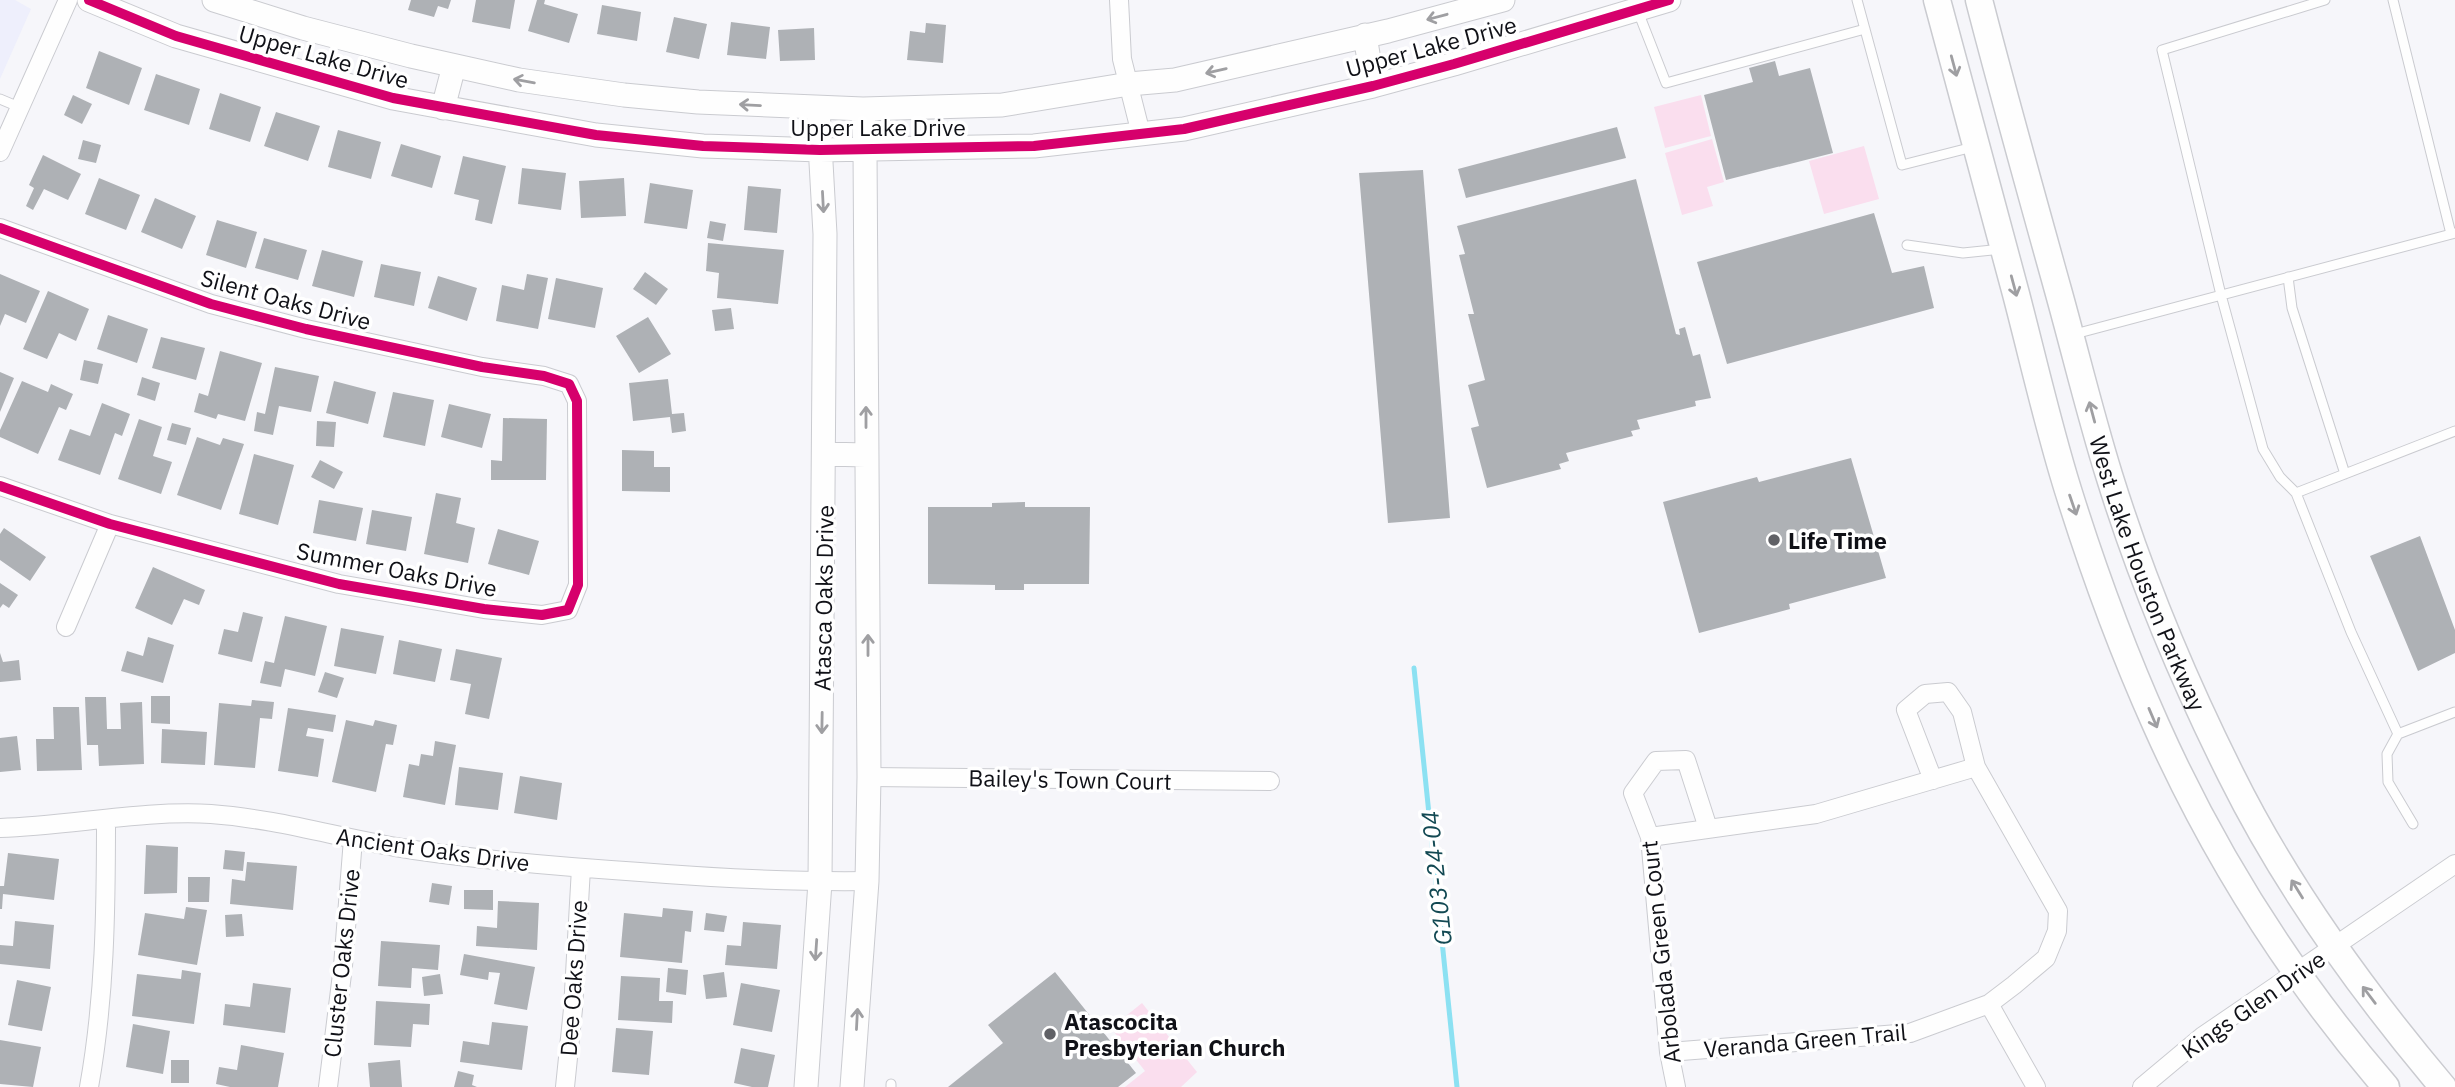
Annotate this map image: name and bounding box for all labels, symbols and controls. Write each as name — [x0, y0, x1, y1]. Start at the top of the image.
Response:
street label: Upper Lake Drive — [1342, 9, 1520, 83]
one-way arrow — [1426, 11, 1449, 24]
street label: Upper Lake Drive — [235, 17, 413, 95]
one-way arrow — [1948, 54, 1961, 77]
one-way arrow — [1205, 65, 1228, 78]
one-way arrow — [513, 74, 536, 87]
one-way arrow — [740, 98, 762, 111]
street label: Upper Lake Drive — [790, 112, 966, 142]
one-way arrow — [817, 190, 830, 212]
street label: Silent Oaks Drive — [198, 262, 374, 336]
one-way arrow — [2008, 274, 2021, 296]
one-way arrow — [2085, 401, 2098, 424]
one-way arrow — [859, 406, 873, 429]
street label: West Lake Houston Parkway — [2083, 432, 2213, 716]
one-way arrow — [2068, 494, 2080, 516]
street label: Atasca Oaks Drive — [806, 505, 840, 691]
place label: Life Time — [1788, 525, 1887, 555]
marker: Life Time — [1766, 532, 1782, 548]
street label: Summer Oaks Drive — [294, 535, 500, 603]
one-way arrow — [861, 634, 875, 657]
one-way arrow — [2147, 707, 2160, 728]
one-way arrow — [815, 711, 829, 734]
street label: Bailey's Town Court — [968, 762, 1172, 796]
water label: G103-24-04 — [1413, 809, 1459, 947]
street label: Ancient Oaks Drive — [334, 821, 532, 877]
street label: Arbolada Green Court — [1633, 839, 1687, 1065]
street label: Cluster Oaks Drive — [316, 867, 366, 1059]
one-way arrow — [2290, 880, 2304, 900]
street label: Dee Oaks Drive — [553, 899, 593, 1057]
one-way arrow — [809, 938, 822, 961]
street label: Kings Glen Drive — [2175, 943, 2331, 1065]
one-way arrow — [2361, 986, 2376, 1004]
place label: Atascocita Presbyterian Church — [1064, 1006, 1286, 1062]
one-way arrow — [851, 1008, 864, 1031]
street label: Veranda Green Trail — [1702, 1016, 1908, 1064]
marker: Atascocita Presbyterian Church — [1042, 1026, 1058, 1042]

